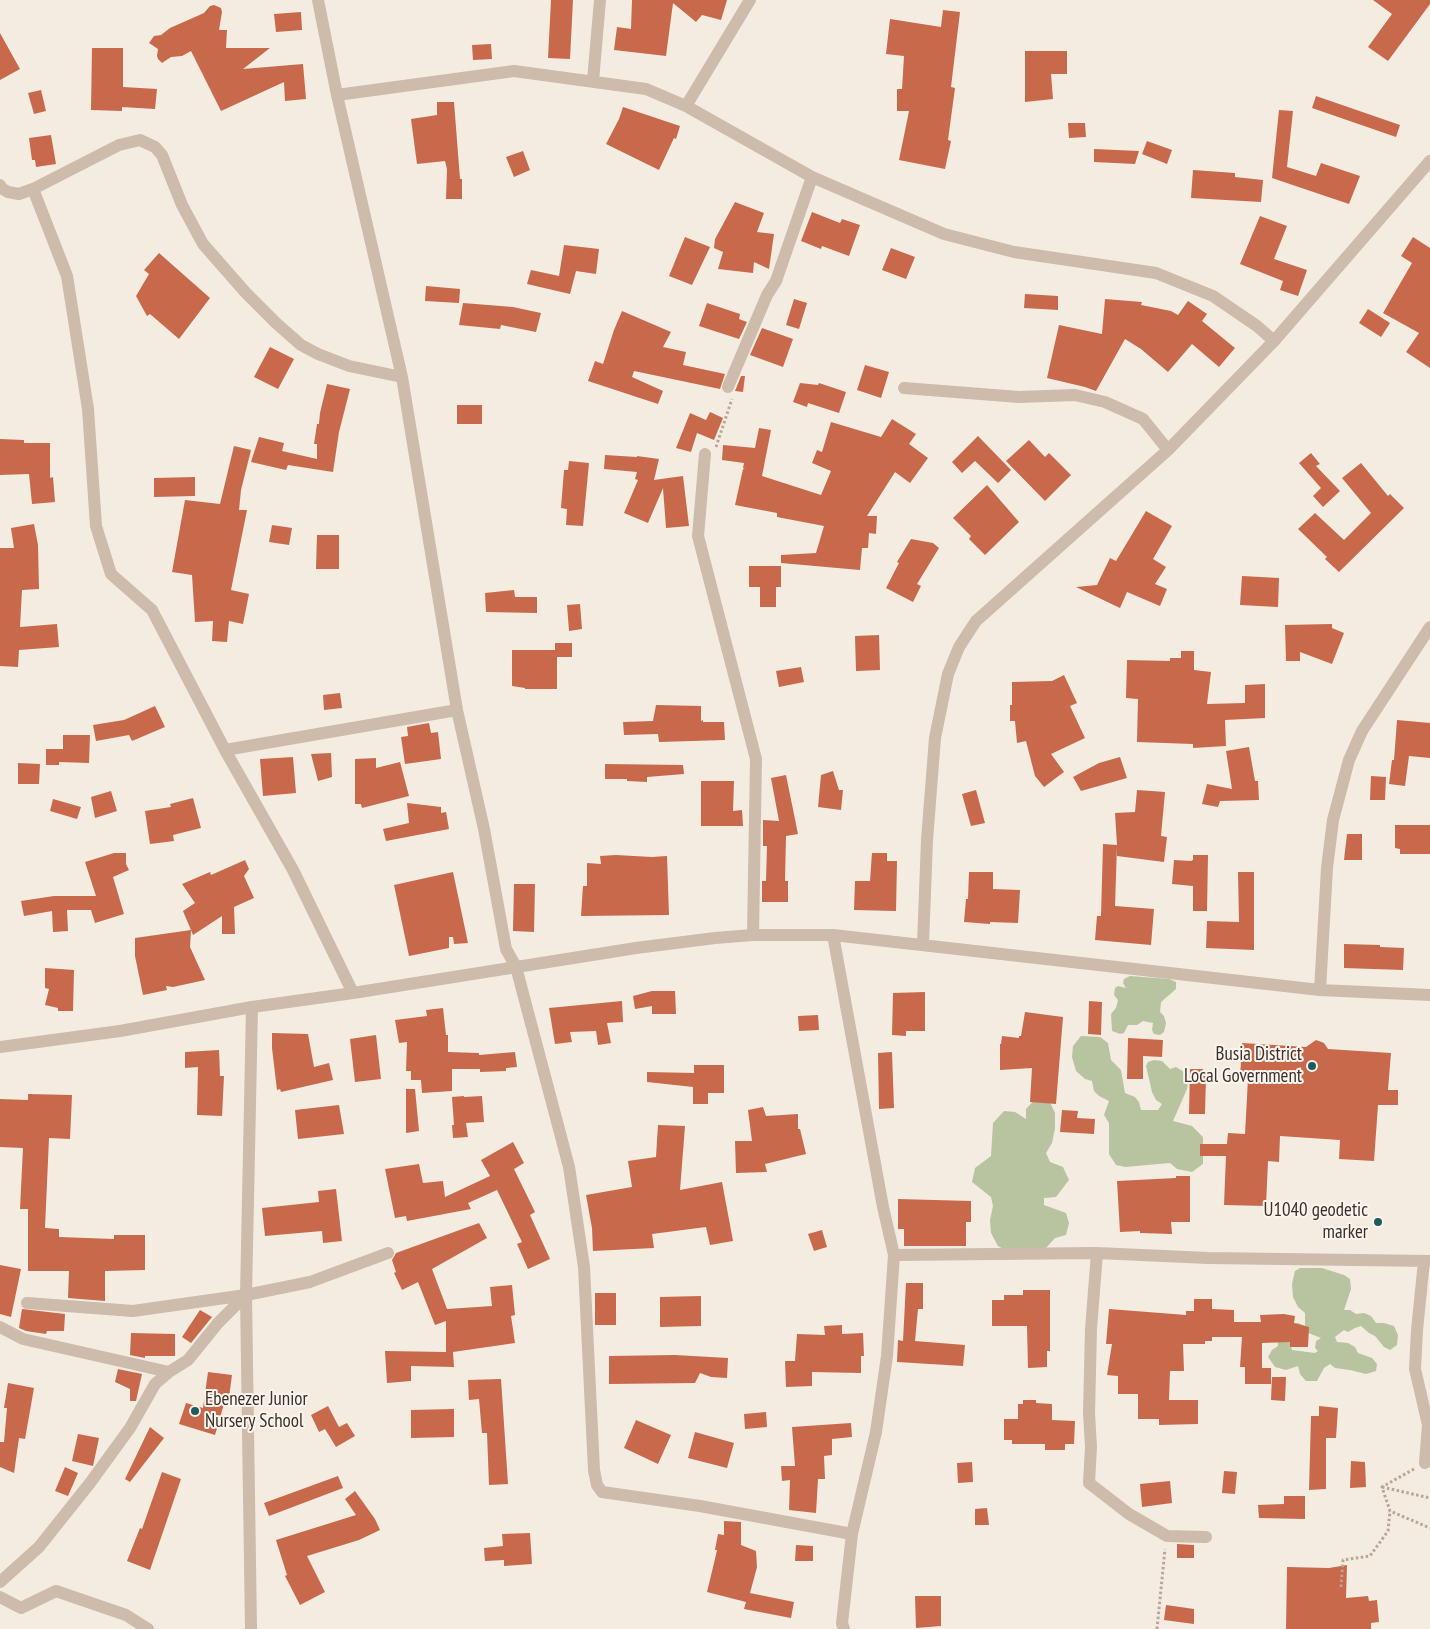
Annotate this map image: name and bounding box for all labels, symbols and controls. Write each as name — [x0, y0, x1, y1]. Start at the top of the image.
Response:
place label: Busia District Local Government — [1184, 1044, 1302, 1088]
marker: Busia District Local Government — [1306, 1060, 1318, 1072]
place label: U1040 geodetic marker — [1264, 1200, 1368, 1244]
marker: U1040 geodetic marker — [1372, 1216, 1384, 1228]
place label: Ebenezer Junior Nursery School — [205, 1389, 308, 1433]
marker: Ebenezer Junior Nursery School — [189, 1405, 201, 1417]

